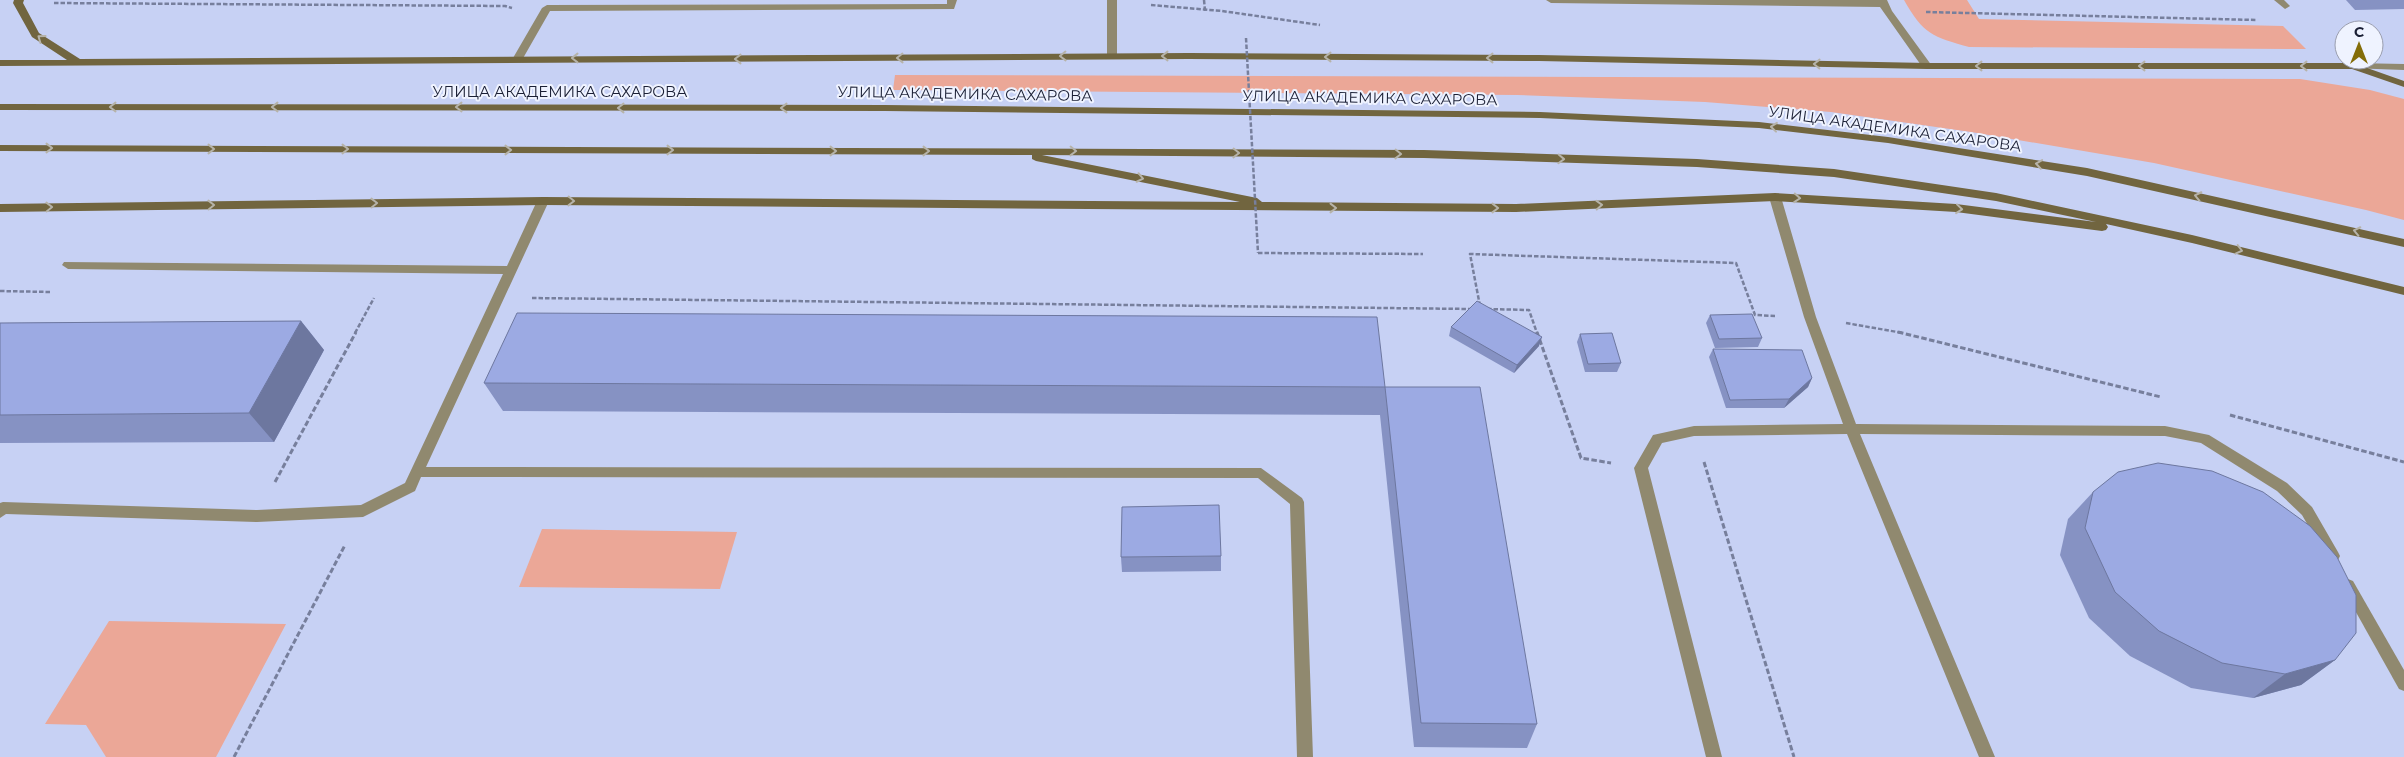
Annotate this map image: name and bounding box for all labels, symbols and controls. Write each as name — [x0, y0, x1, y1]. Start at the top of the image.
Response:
north arrow — [2334, 20, 2384, 70]
text: С — [2354, 23, 2364, 41]
one-way arrow — [37, 35, 47, 44]
one-way arrow — [1059, 51, 1067, 62]
one-way arrow — [1161, 51, 1168, 61]
one-way arrow — [1323, 52, 1331, 62]
one-way arrow — [571, 53, 579, 64]
one-way arrow — [896, 53, 904, 63]
one-way arrow — [1486, 53, 1494, 63]
one-way arrow — [734, 54, 742, 64]
one-way arrow — [1812, 59, 1820, 69]
one-way arrow — [1975, 61, 1982, 71]
one-way arrow — [2137, 61, 2145, 71]
one-way arrow — [2300, 61, 2308, 71]
street label: УЛИЦА АКАДЕМИКА САХАРОВА — [433, 82, 687, 101]
street label: УЛИЦА АКАДЕМИКА САХАРОВА — [837, 82, 1093, 105]
street label: УЛИЦА АКАДЕМИКА САХАРОВА — [1242, 86, 1498, 109]
street label: УЛИЦА АКАДЕМИКА САХАРОВА — [1768, 101, 2023, 156]
one-way arrow — [108, 102, 116, 112]
one-way arrow — [271, 102, 278, 112]
one-way arrow — [455, 102, 462, 112]
one-way arrow — [617, 103, 625, 113]
one-way arrow — [780, 103, 788, 113]
one-way arrow — [1770, 122, 1778, 133]
one-way arrow — [45, 143, 53, 153]
one-way arrow — [208, 144, 215, 154]
one-way arrow — [342, 144, 349, 154]
one-way arrow — [504, 144, 512, 155]
one-way arrow — [666, 145, 674, 155]
one-way arrow — [829, 146, 837, 156]
one-way arrow — [922, 146, 930, 156]
one-way arrow — [1070, 146, 1077, 156]
one-way arrow — [1232, 148, 1240, 158]
one-way arrow — [1394, 149, 1402, 159]
one-way arrow — [1557, 153, 1565, 164]
one-way arrow — [2034, 160, 2043, 170]
one-way arrow — [1136, 172, 1145, 183]
one-way arrow — [2194, 191, 2202, 202]
one-way arrow — [1793, 192, 1801, 203]
one-way arrow — [568, 196, 575, 206]
one-way arrow — [370, 198, 378, 208]
one-way arrow — [1596, 199, 1604, 210]
one-way arrow — [208, 200, 215, 210]
one-way arrow — [45, 202, 53, 213]
one-way arrow — [1329, 203, 1337, 213]
one-way arrow — [1492, 203, 1499, 213]
one-way arrow — [1955, 203, 1963, 214]
one-way arrow — [2352, 226, 2361, 237]
one-way arrow — [2234, 244, 2243, 255]

